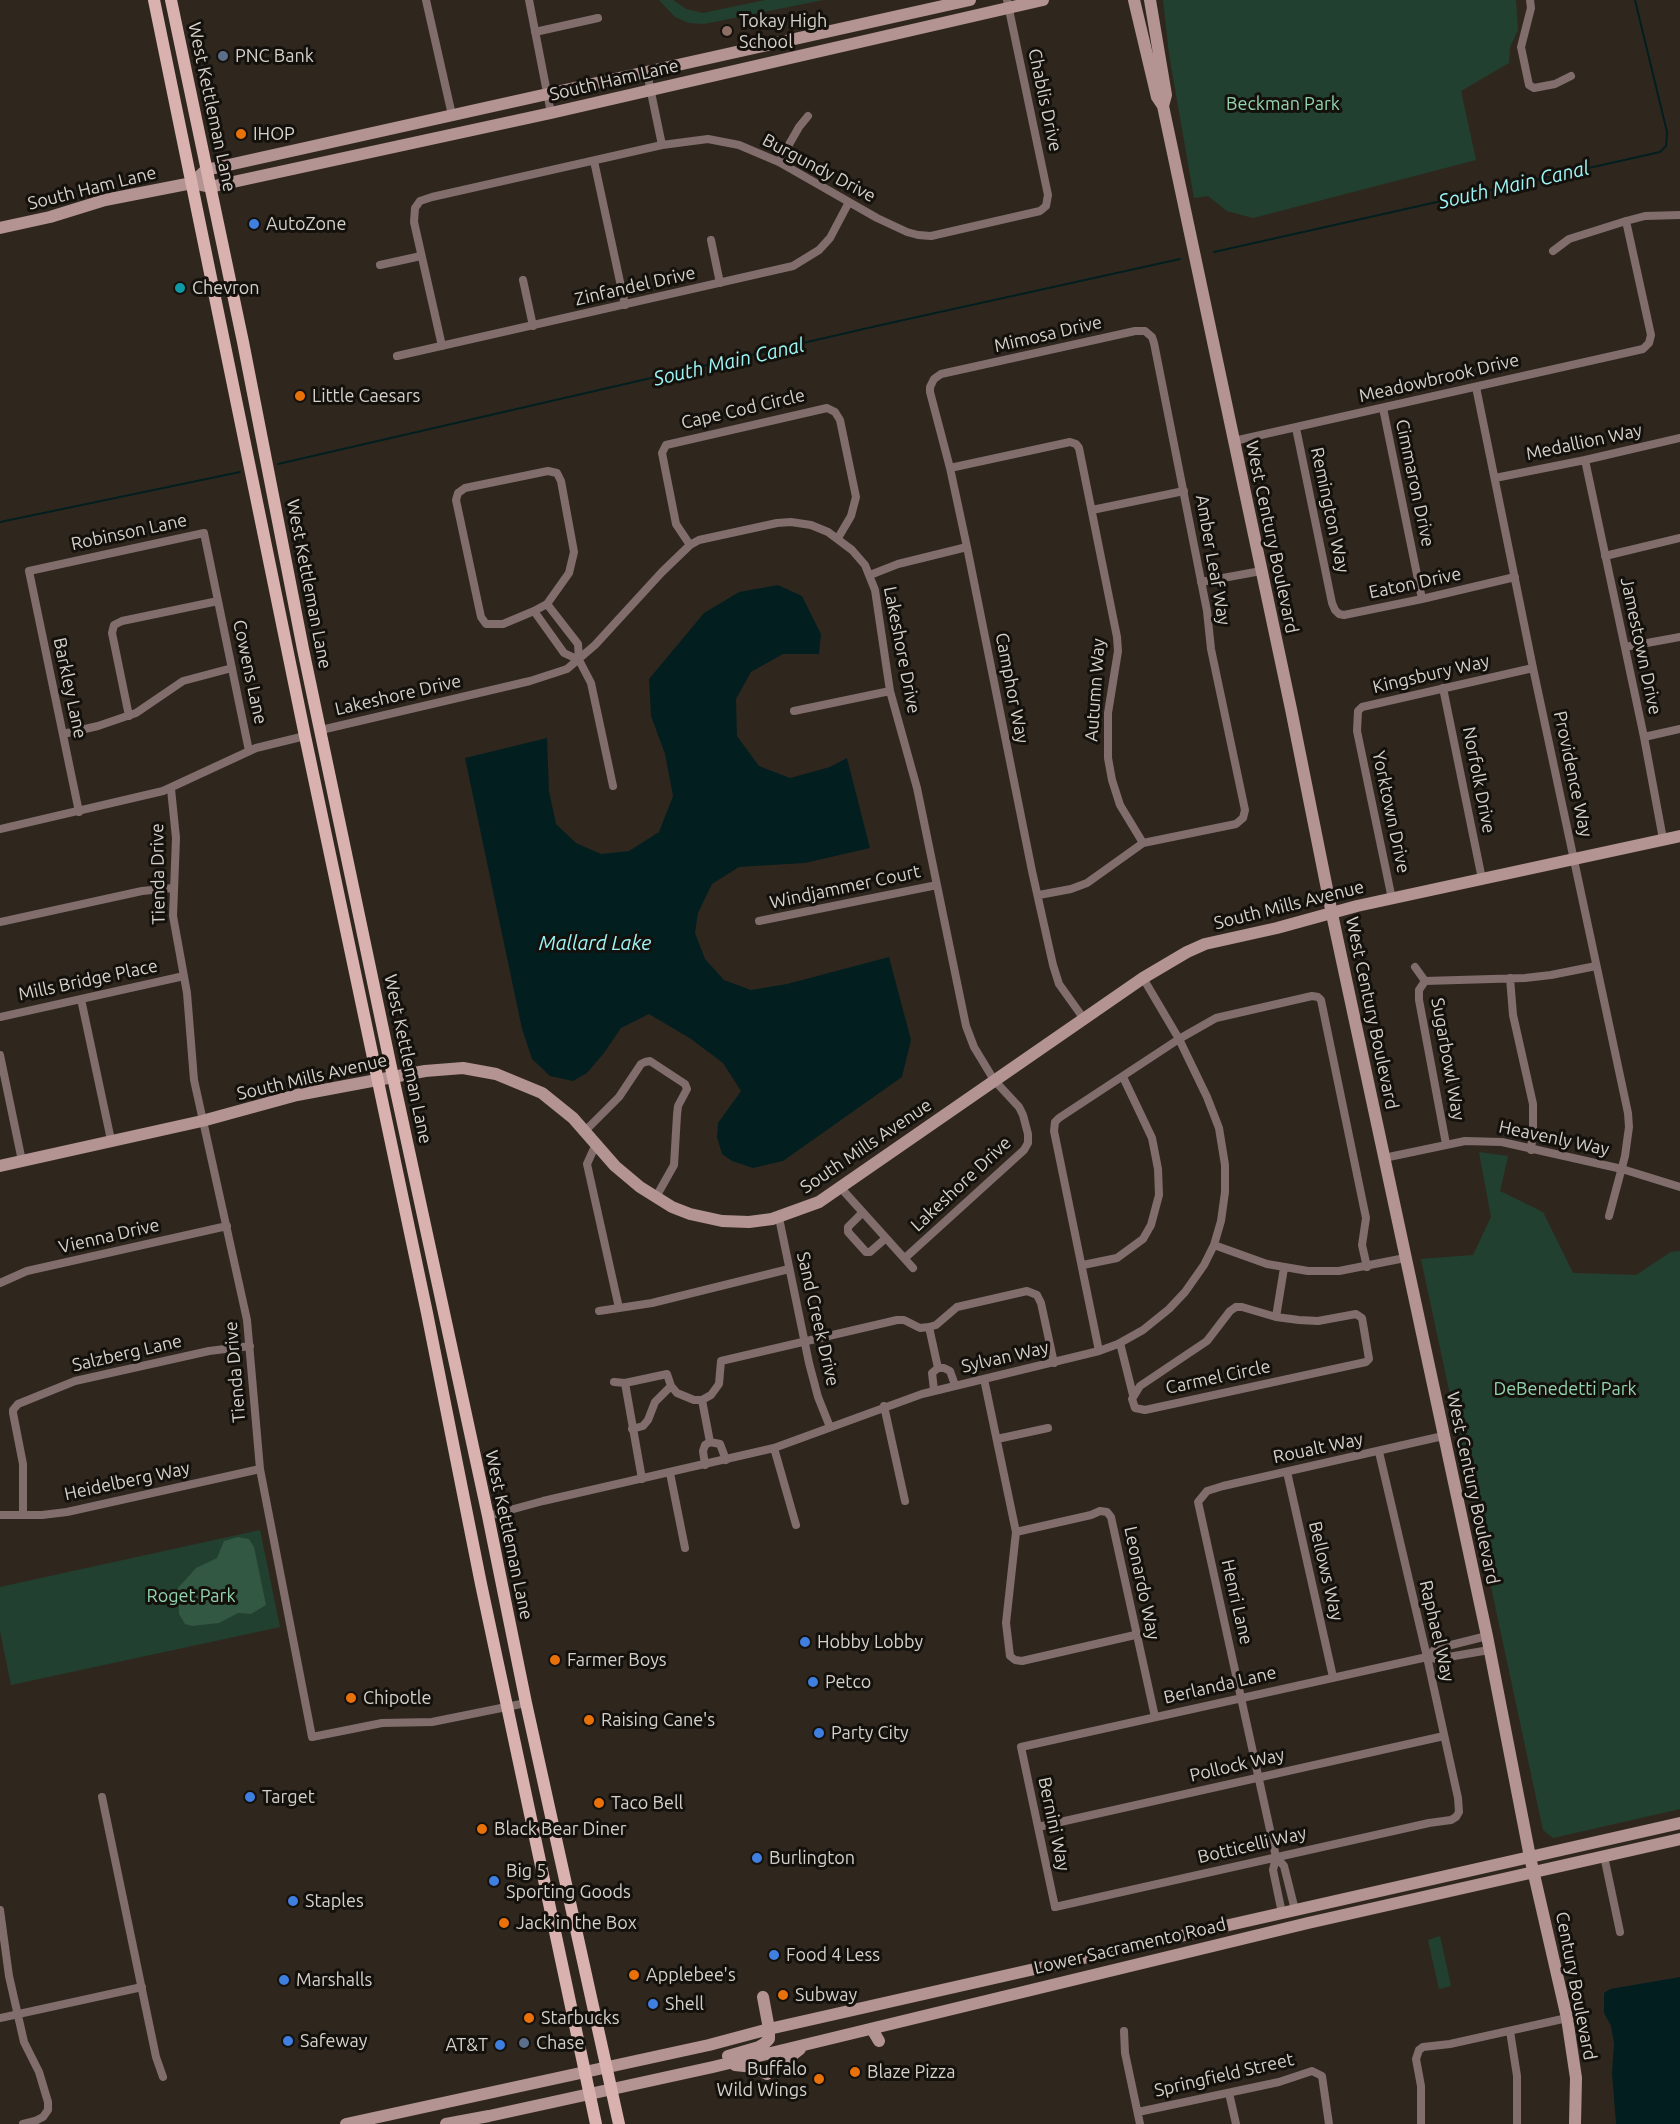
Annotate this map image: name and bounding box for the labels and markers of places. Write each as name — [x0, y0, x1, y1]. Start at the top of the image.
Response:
place label: Tokay High School — [739, 10, 827, 52]
marker: Tokay High School — [720, 24, 734, 38]
place label: PNC Bank — [235, 45, 314, 67]
marker: PNC Bank — [216, 49, 230, 63]
place label: IHOP — [253, 123, 295, 145]
marker: IHOP — [234, 127, 248, 141]
place label: AutoZone — [266, 213, 346, 235]
marker: AutoZone — [247, 217, 261, 231]
place label: Chevron — [192, 277, 260, 299]
marker: Chevron — [173, 281, 187, 295]
place label: Little Caesars — [312, 385, 420, 407]
marker: Little Caesars — [293, 389, 307, 403]
place label: Hobby Lobby — [817, 1631, 923, 1653]
marker: Hobby Lobby — [798, 1635, 812, 1649]
place label: Farmer Boys — [567, 1649, 667, 1671]
marker: Farmer Boys — [548, 1653, 562, 1667]
place label: Petco — [825, 1671, 871, 1693]
marker: Petco — [806, 1675, 820, 1689]
place label: Chipotle — [363, 1687, 431, 1709]
marker: Chipotle — [344, 1691, 358, 1705]
place label: Raising Cane's — [601, 1709, 715, 1731]
marker: Raising Cane's — [582, 1713, 596, 1727]
place label: Party City — [831, 1722, 909, 1744]
marker: Party City — [812, 1726, 826, 1740]
place label: Target — [262, 1786, 315, 1808]
marker: Target — [243, 1790, 257, 1804]
place label: Taco Bell — [611, 1792, 683, 1814]
marker: Taco Bell — [592, 1796, 606, 1810]
place label: Black Bear Diner — [494, 1818, 627, 1840]
marker: Black Bear Diner — [475, 1822, 489, 1836]
place label: Burlington — [769, 1847, 855, 1869]
marker: Burlington — [750, 1851, 764, 1865]
place label: Big 5 Sporting Goods — [506, 1860, 631, 1902]
marker: Big 5 Sporting Goods — [487, 1874, 501, 1888]
place label: Staples — [305, 1890, 364, 1912]
marker: Staples — [286, 1894, 300, 1908]
place label: Jack in the Box — [516, 1912, 637, 1934]
marker: Jack in the Box — [497, 1916, 511, 1930]
place label: Food 4 Less — [786, 1944, 880, 1966]
marker: Food 4 Less — [767, 1948, 781, 1962]
place label: Applebee's — [646, 1964, 736, 1986]
marker: Applebee's — [627, 1968, 641, 1982]
place label: Marshalls — [296, 1969, 372, 1991]
marker: Marshalls — [277, 1973, 291, 1987]
place label: Subway — [795, 1984, 857, 2006]
marker: Subway — [776, 1988, 790, 2002]
place label: Shell — [665, 1993, 704, 2015]
marker: Shell — [646, 1997, 660, 2011]
place label: Starbucks — [541, 2007, 620, 2029]
marker: Starbucks — [522, 2011, 536, 2025]
place label: Safeway — [300, 2030, 367, 2052]
place label: Chase — [536, 2032, 584, 2054]
marker: Safeway — [281, 2034, 295, 2048]
place label: AT&T — [446, 2034, 488, 2056]
marker: Chase — [517, 2036, 531, 2050]
marker: AT&T — [493, 2038, 507, 2052]
place label: Buffalo Wild Wings — [716, 2058, 807, 2100]
place label: Blaze Pizza — [867, 2061, 956, 2083]
marker: Blaze Pizza — [848, 2065, 862, 2079]
marker: Buffalo Wild Wings — [812, 2072, 826, 2086]

